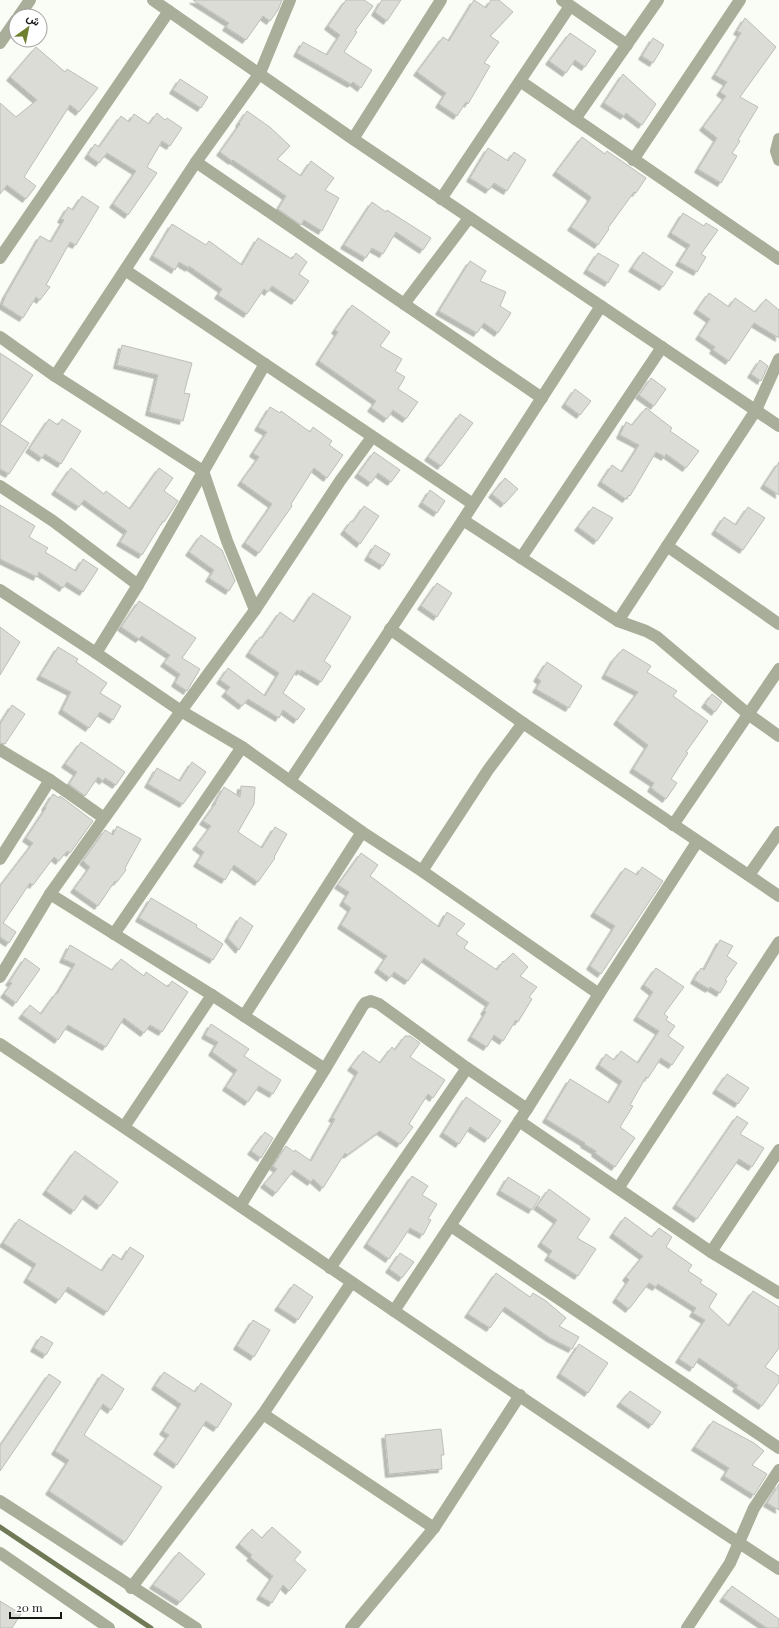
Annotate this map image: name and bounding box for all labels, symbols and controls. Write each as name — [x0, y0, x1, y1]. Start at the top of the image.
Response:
north arrow — [8, 8, 48, 48]
text: ش — [24, 9, 43, 29]
scale bar — [10, 1594, 61, 1620]
text: 20 m — [16, 1599, 43, 1615]

